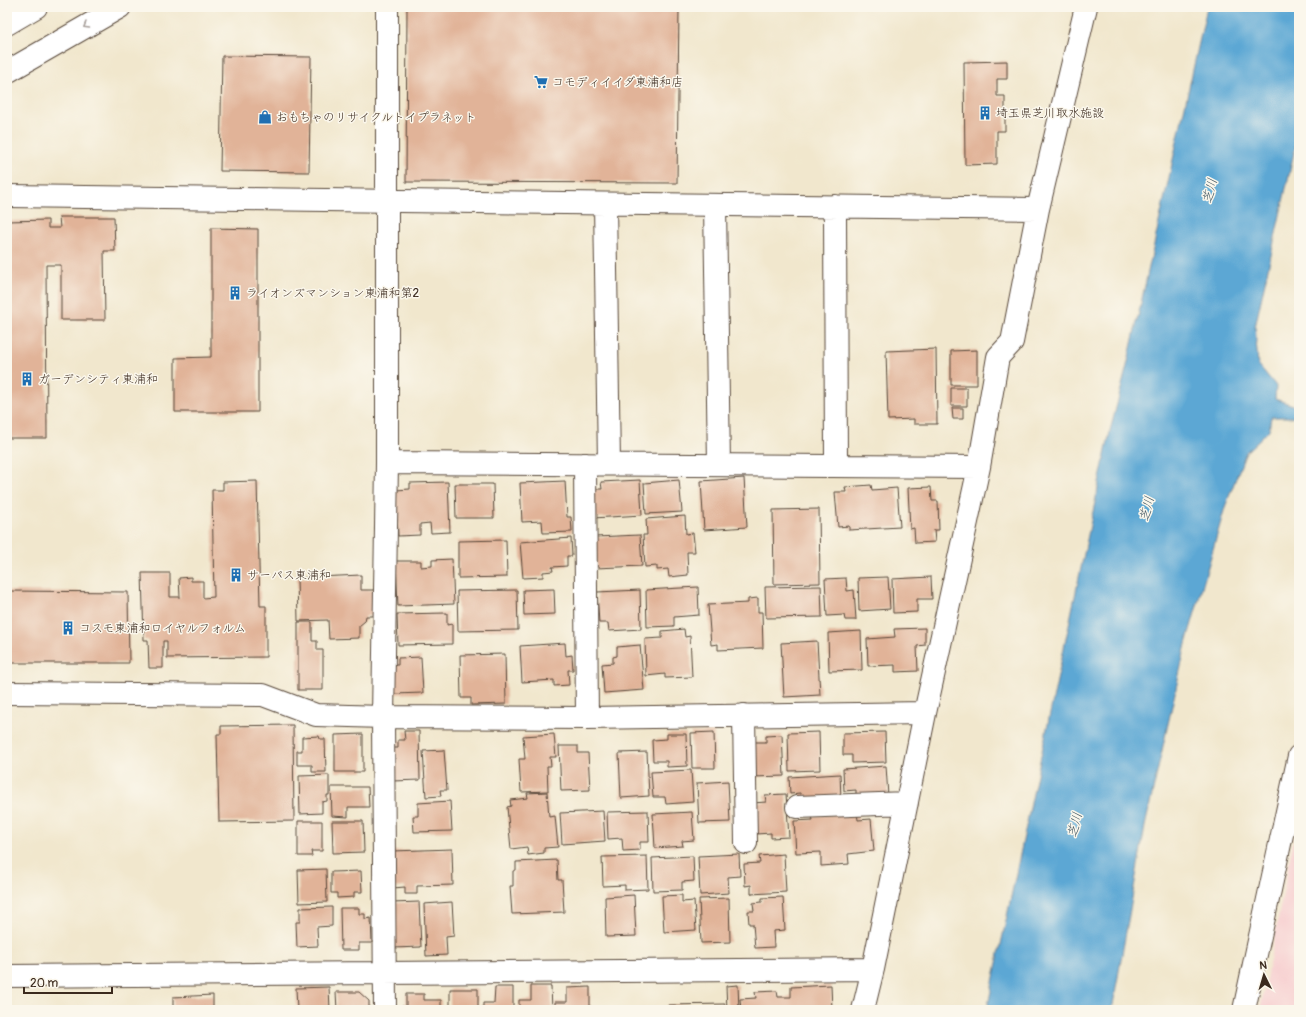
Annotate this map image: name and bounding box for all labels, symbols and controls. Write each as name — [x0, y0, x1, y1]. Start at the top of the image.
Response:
one-way arrow — [83, 22, 90, 29]
supermarket icon: コモディイイダ東浦和店 — [533, 74, 549, 90]
place label: コモディイイダ東浦和店 — [552, 75, 683, 90]
building icon: 埼玉県芝川取水施設 — [977, 105, 993, 121]
place label: 埼玉県芝川取水施設 — [996, 106, 1104, 121]
shop icon: おもちゃのリサイクルトイプラネット — [257, 109, 273, 125]
place label: おもちゃのリサイクルトイプラネット — [276, 110, 476, 125]
water label: 芝川 — [1199, 177, 1221, 205]
building icon: ライオンズマンション東浦和第2 — [227, 285, 243, 301]
place label: ライオンズマンション東浦和第2 — [246, 286, 420, 301]
building icon: ガーデンシティ東浦和 — [19, 371, 35, 387]
place label: ガーデンシティ東浦和 — [38, 372, 158, 387]
water label: 芝川 — [1136, 495, 1158, 523]
building icon: サーパス東浦和 — [228, 567, 244, 583]
place label: サーパス東浦和 — [247, 568, 331, 583]
building icon: コスモ東浦和ロイヤルフォルム — [60, 620, 76, 636]
place label: コスモ東浦和ロイヤルフォルム — [79, 621, 246, 636]
water label: 芝川 — [1064, 811, 1086, 839]
north arrow — [1244, 955, 1284, 995]
text: N — [1259, 959, 1268, 972]
scale bar — [24, 969, 112, 995]
text: 20 m — [30, 976, 59, 991]

